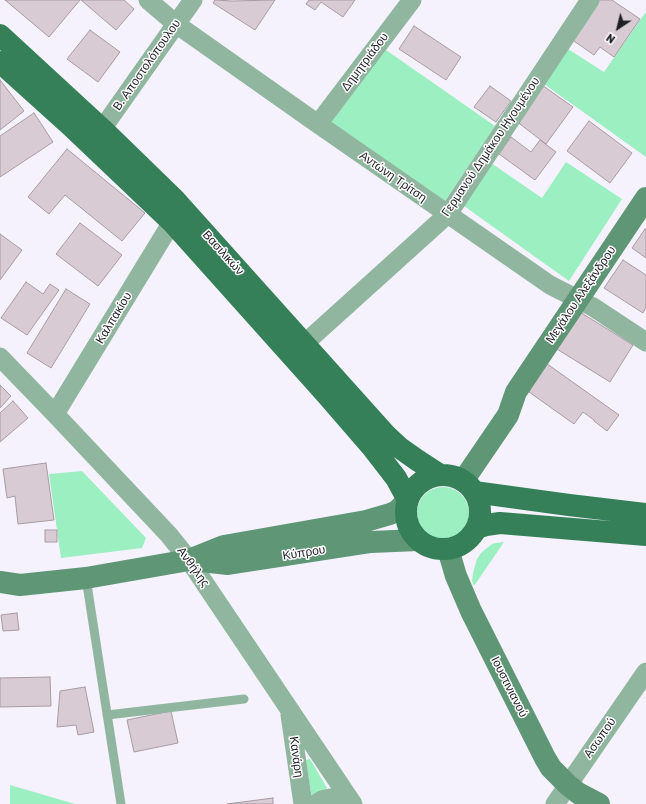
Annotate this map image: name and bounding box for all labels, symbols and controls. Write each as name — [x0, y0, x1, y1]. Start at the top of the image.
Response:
north arrow — [598, 8, 638, 48]
street label: Β. Αποστολόπουλου — [110, 17, 184, 113]
street label: Δημητριάδου — [338, 30, 392, 94]
text: N — [604, 31, 618, 46]
street label: Γερμανού Δημάκου Ηγουμένου — [439, 75, 543, 219]
street label: Αντώνη Τρίτση — [357, 148, 429, 206]
street label: Βασιλικών — [199, 228, 247, 278]
street label: Μεγάλου Αλεξάνδρου — [543, 244, 619, 346]
street label: Καλπακίου — [93, 290, 135, 346]
street label: Κύπρου — [282, 543, 326, 563]
street label: Ανθήλης — [174, 544, 212, 590]
street label: Ιουστινιανού — [488, 654, 530, 720]
street label: Ασωπού — [581, 715, 619, 761]
street label: Κανάρη — [286, 736, 306, 778]

